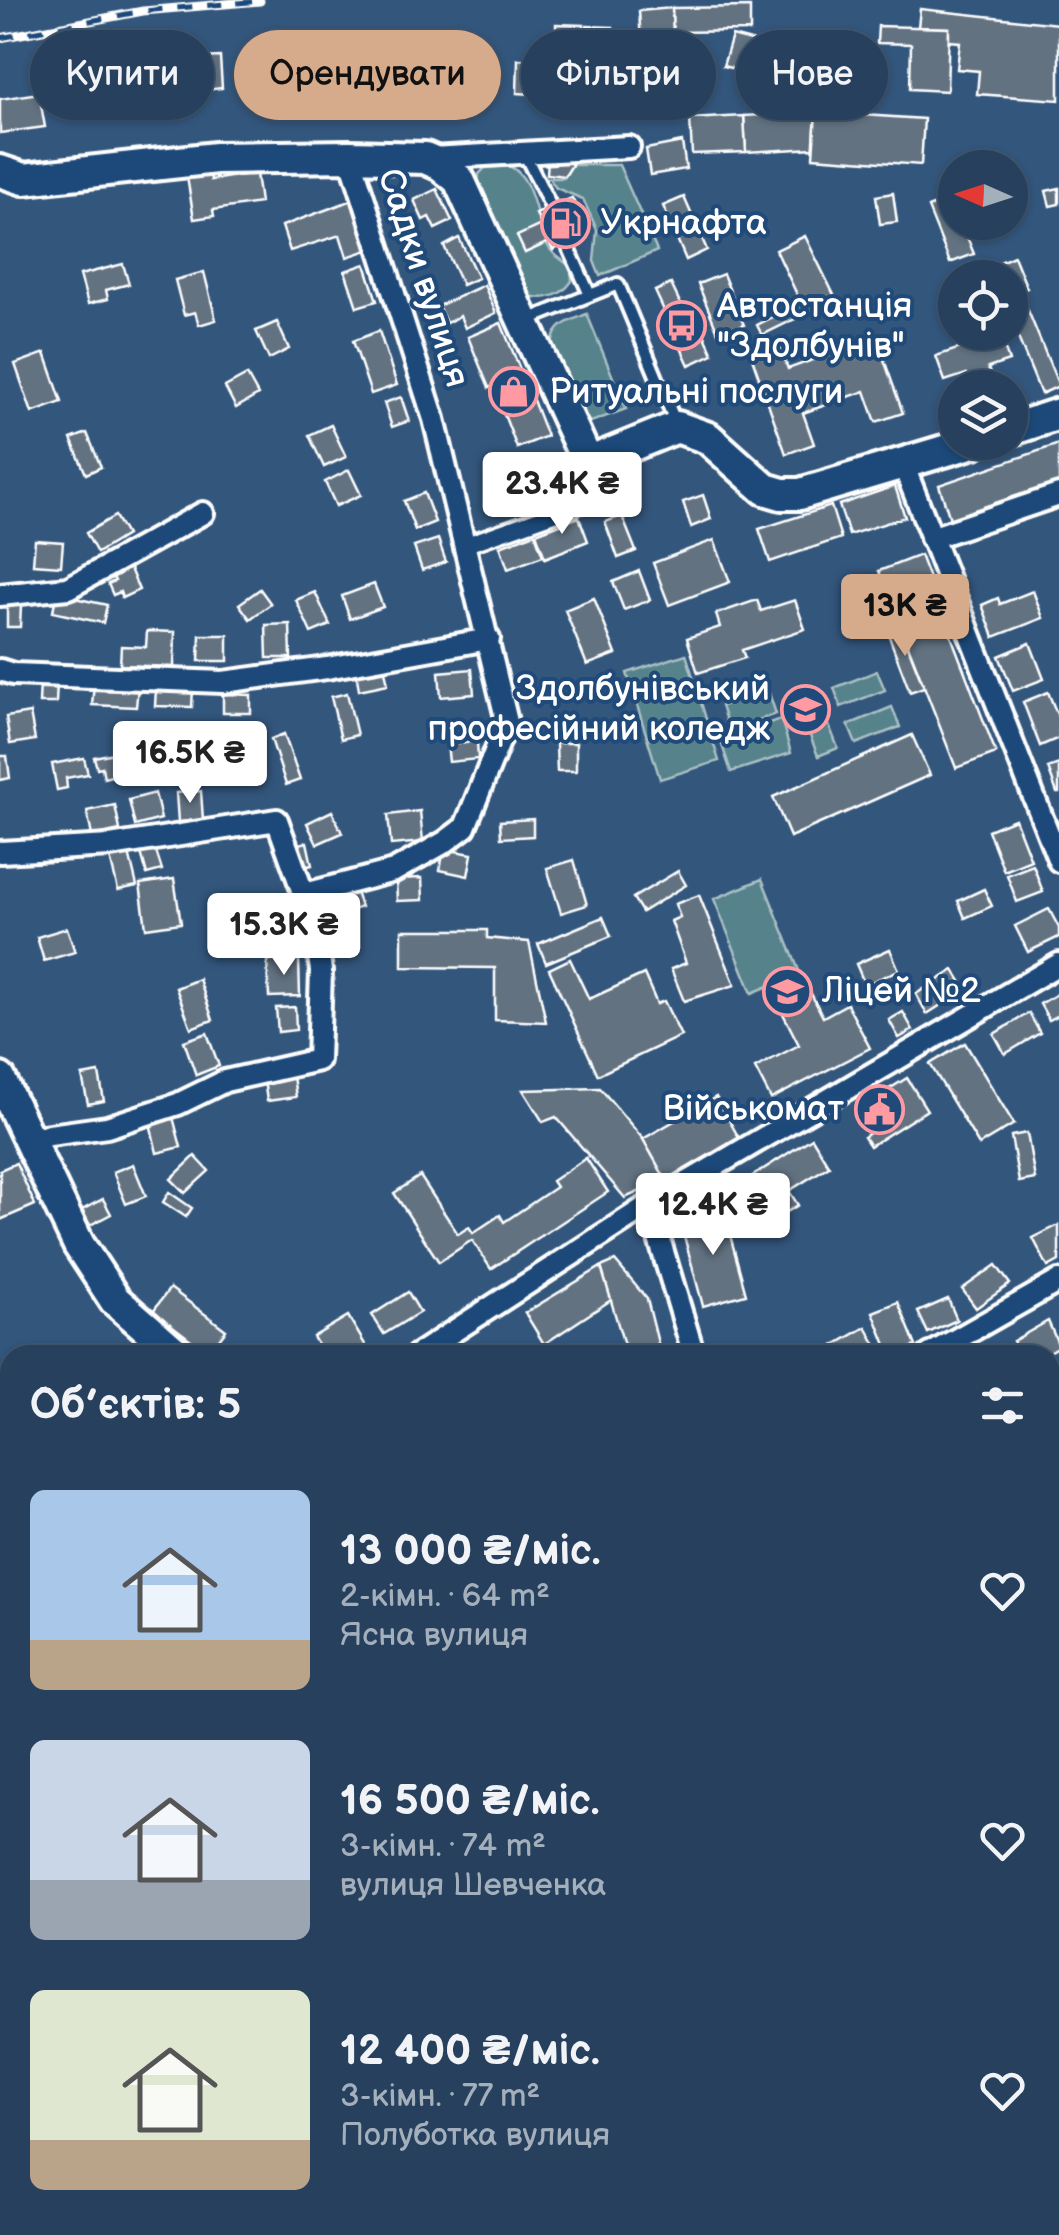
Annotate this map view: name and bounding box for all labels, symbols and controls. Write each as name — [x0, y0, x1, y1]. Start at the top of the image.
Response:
chip: Купити — [30, 30, 214, 120]
chip: Орендувати — [234, 30, 501, 120]
chip: Фільтри — [521, 30, 716, 120]
chip: Нове — [736, 30, 888, 120]
north arrow — [938, 150, 1028, 240]
map controls — [938, 150, 1028, 460]
street label: Садки вулиця — [367, 163, 479, 393]
fuel station icon: Укрнафта — [539, 197, 591, 249]
place label: Укрнафта — [600, 202, 767, 245]
button: locate — [938, 260, 1028, 350]
place label: Автостанція "Здолбунів" — [716, 285, 912, 368]
bus stop icon: Автостанція "Здолбунів" — [656, 300, 708, 352]
shop icon: Ритуальнi послуги — [488, 366, 540, 418]
button: layers — [938, 370, 1028, 460]
place label: Ритуальнi послуги — [549, 371, 843, 414]
pin: 23.4K ₴ — [470, 452, 654, 537]
text: 23.4K ₴ — [505, 465, 619, 504]
pin: 13K ₴ — [835, 574, 975, 659]
text: 13K ₴ — [863, 587, 947, 626]
place label: Здолбунівський професійний коледж — [427, 668, 771, 751]
school or university icon: Здолбунівський професійний коледж — [779, 683, 831, 735]
pin: 16.5K ₴ — [98, 721, 282, 806]
text: 16.5K ₴ — [135, 734, 245, 773]
pin: 15.3K ₴ — [192, 893, 376, 978]
text: 15.3K ₴ — [229, 906, 339, 945]
school or university icon: Ліцей №2 — [761, 965, 813, 1017]
place label: Ліцей №2 — [821, 970, 981, 1013]
public building icon: Вiйськомат — [853, 1083, 905, 1135]
place label: Вiйськомат — [663, 1088, 844, 1131]
pin: 12.4K ₴ — [621, 1173, 805, 1258]
text: 12.4K ₴ — [658, 1186, 768, 1225]
icon: filters — [975, 1378, 1030, 1433]
text: Об’єктів: 5 — [30, 1380, 241, 1431]
text: 13 000 ₴/міс. — [340, 1526, 601, 1577]
icon: home — [110, 1530, 230, 1650]
icon: heart — [975, 1563, 1030, 1618]
text: 2-кімн. · 64 m² — [340, 1577, 550, 1616]
text: Ясна вулиця — [340, 1616, 528, 1655]
text: 16 500 ₴/міс. — [340, 1776, 600, 1827]
icon: home — [110, 1780, 230, 1900]
icon: heart — [975, 1813, 1030, 1868]
text: 3-кімн. · 74 m² — [340, 1827, 546, 1866]
text: вулиця Шевченка — [340, 1866, 606, 1905]
text: 12 400 ₴/міс. — [340, 2026, 600, 2077]
icon: home — [110, 2030, 230, 2150]
icon: heart — [975, 2063, 1030, 2118]
text: 3-кімн. · 77 m² — [340, 2077, 540, 2116]
text: Полуботка вулиця — [340, 2116, 610, 2155]

